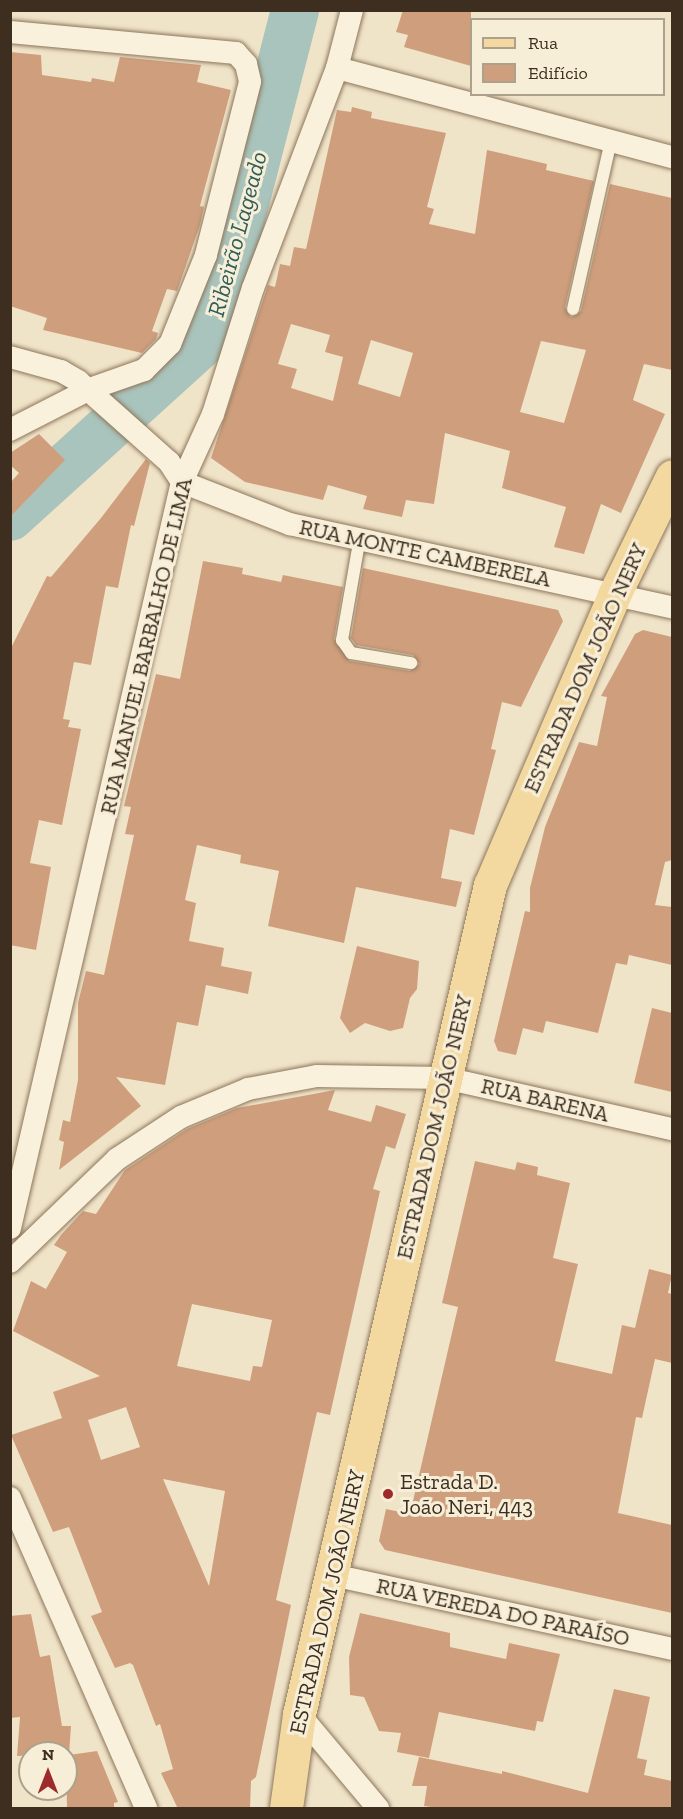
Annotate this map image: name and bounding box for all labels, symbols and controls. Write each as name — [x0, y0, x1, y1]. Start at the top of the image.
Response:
legend — [470, 18, 665, 96]
text: Rua — [528, 32, 558, 54]
text: Edifício — [528, 62, 588, 84]
water label: Ribeirão Lageado — [201, 148, 273, 320]
street label: RUA MANUEL BARBALHO DE LIMA — [94, 474, 198, 818]
street label: RUA MONTE CAMBERELA — [297, 513, 553, 593]
street label: ESTRADA DOM JOÃO NERY — [518, 539, 652, 797]
street label: ESTRADA DOM JOÃO NERY — [391, 992, 477, 1262]
street label: RUA BARENA — [478, 1072, 612, 1128]
street label: ESTRADA DOM JOÃO NERY — [284, 1467, 370, 1737]
place label: Estrada D. João Neri, 443 — [400, 1468, 533, 1520]
marker: Estrada D. João Neri, 443 — [381, 1487, 395, 1501]
street label: RUA VEREDA DO PARAÍSO — [373, 1572, 633, 1652]
north arrow — [18, 1741, 78, 1801]
text: N — [42, 1745, 54, 1764]

